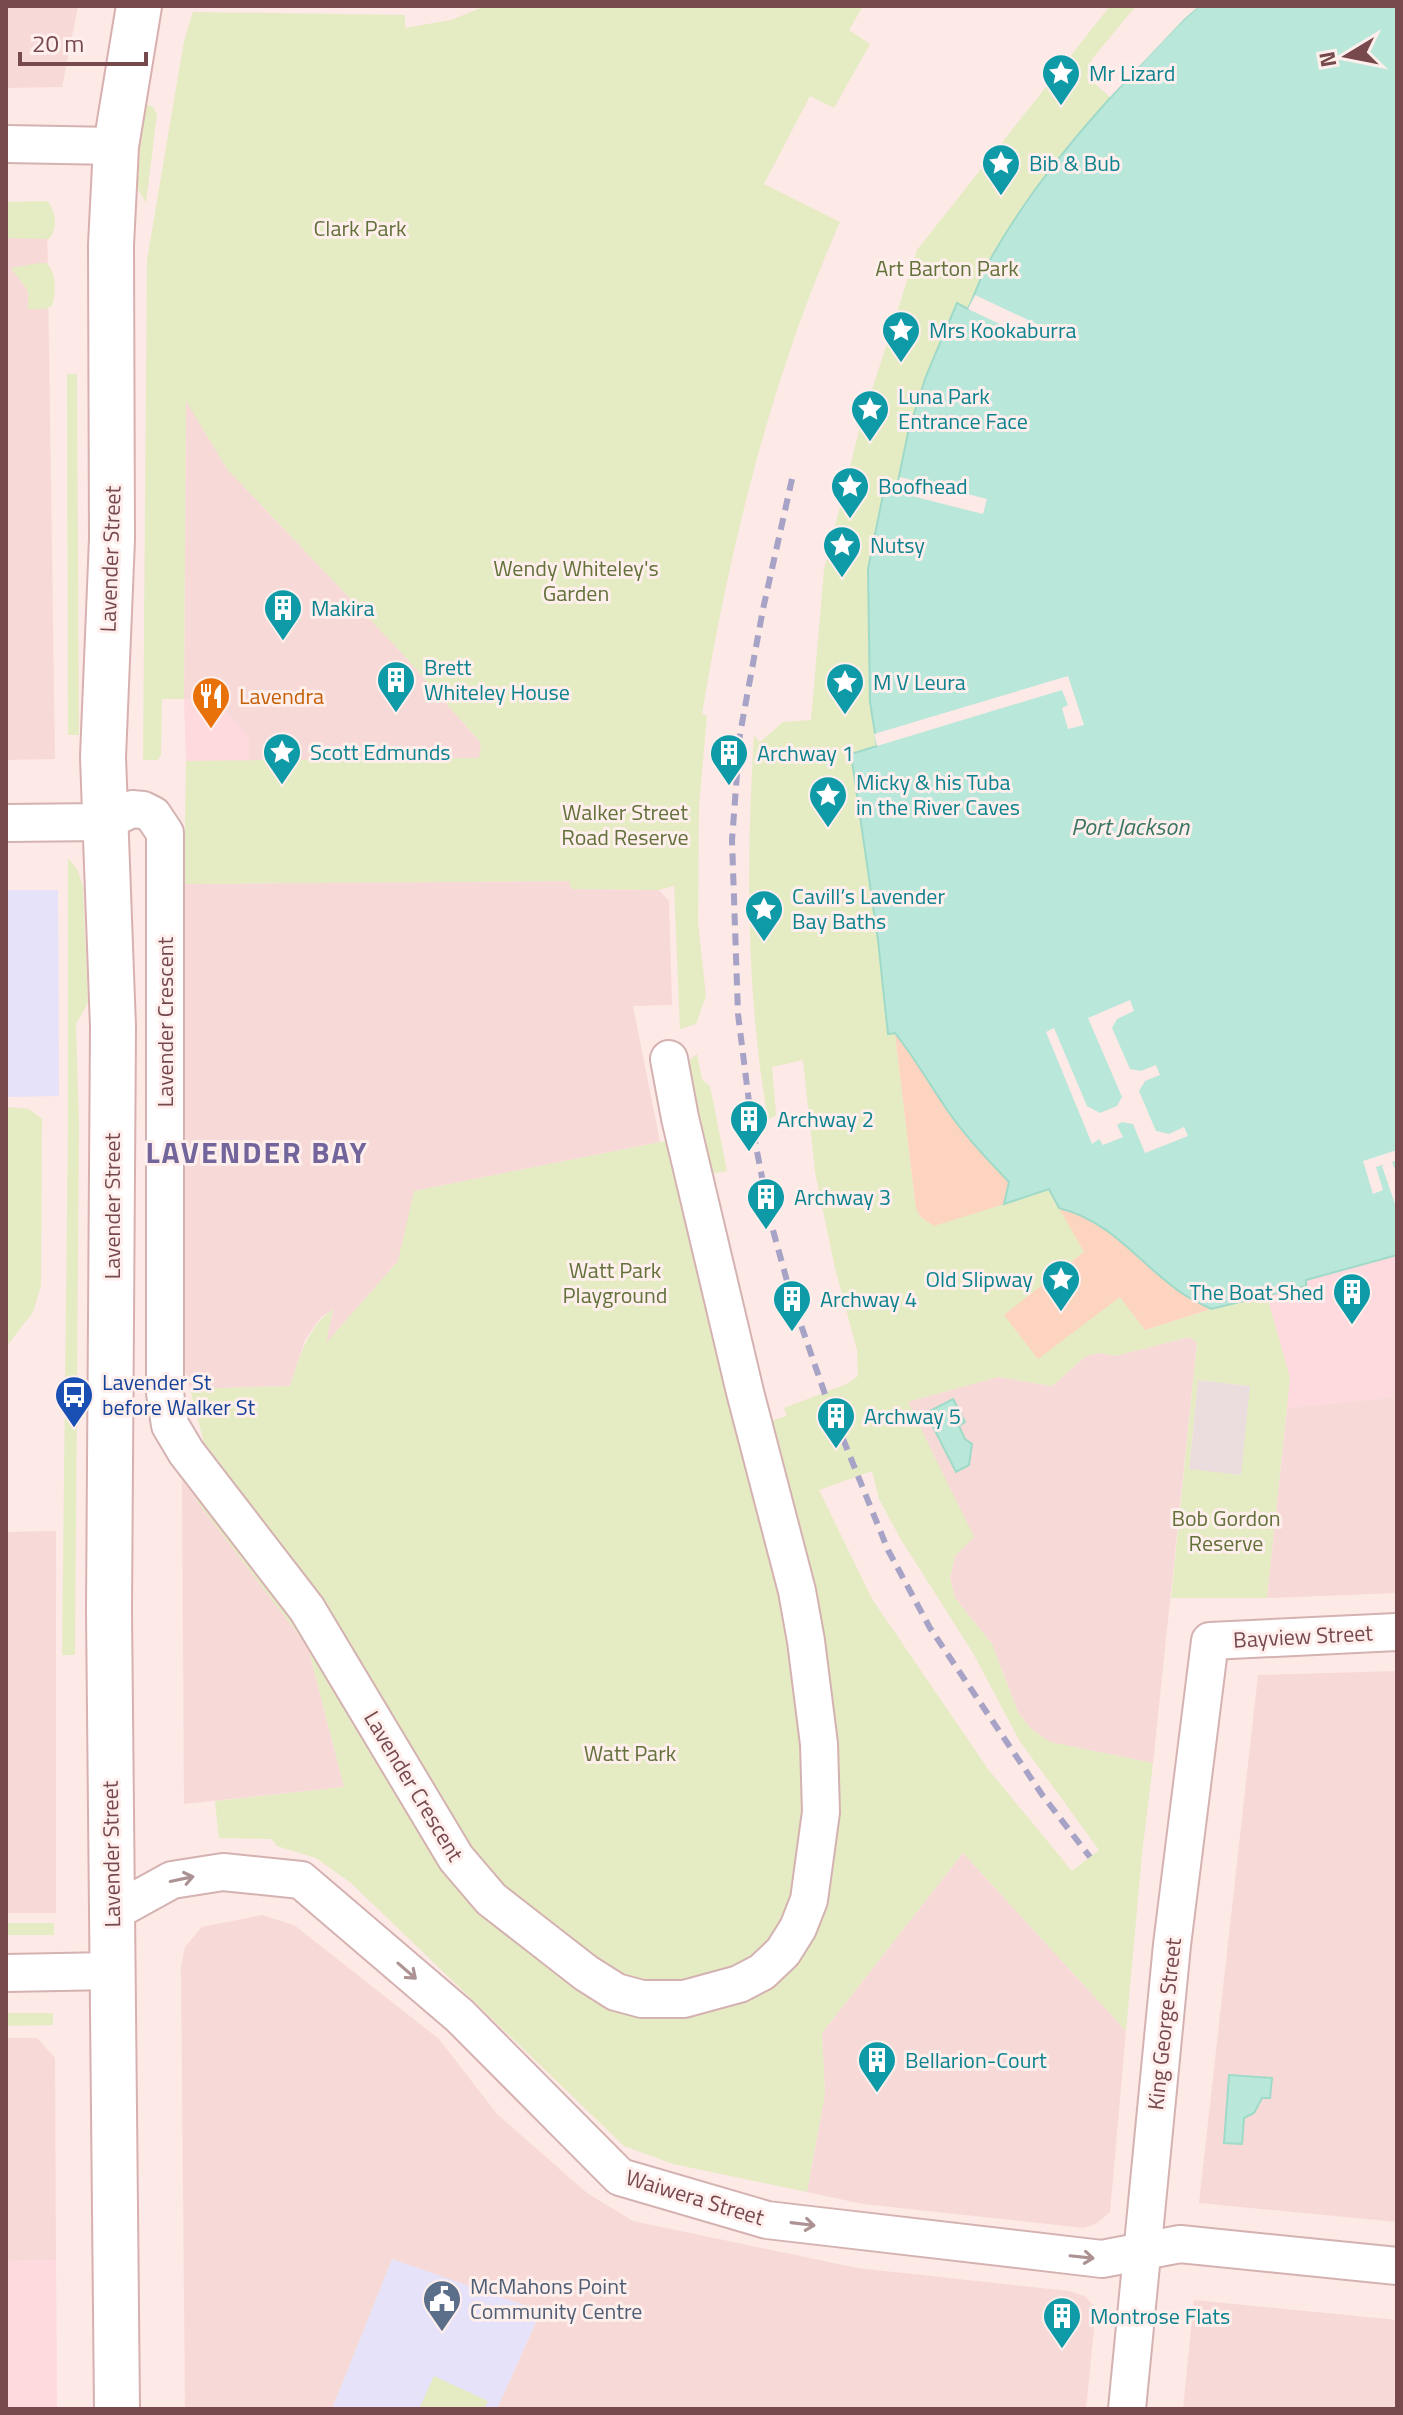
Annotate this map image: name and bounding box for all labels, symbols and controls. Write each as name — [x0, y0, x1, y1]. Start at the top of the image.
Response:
scale bar — [20, 16, 146, 66]
north arrow — [1307, 16, 1387, 96]
text: 20 m — [32, 25, 84, 61]
text: N — [1309, 49, 1345, 70]
place icon: Mr Lizard — [1040, 52, 1082, 107]
place label: Mr Lizard — [1089, 56, 1175, 90]
place icon: Bib & Bub — [980, 142, 1022, 197]
place label: Bib & Bub — [1029, 146, 1121, 180]
park label: Clark Park — [313, 211, 407, 245]
park label: Art Barton Park — [875, 251, 1019, 285]
place icon: Mrs Kookaburra — [880, 309, 922, 364]
place label: Mrs Kookaburra — [929, 313, 1077, 347]
place label: Luna Park Entrance Face — [898, 379, 1028, 438]
place icon: Luna Park Entrance Face — [849, 388, 891, 443]
place icon: Boofhead — [829, 465, 871, 520]
place label: Boofhead — [878, 469, 968, 503]
street label: Lavender Street — [90, 485, 130, 633]
place icon: Nutsy — [821, 524, 863, 579]
place label: Nutsy — [870, 528, 925, 562]
park label: Wendy Whiteley's Garden — [493, 551, 659, 610]
building icon: Makira — [262, 587, 304, 642]
place label: Makira — [311, 591, 375, 625]
place label: Brett Whiteley House — [424, 650, 570, 709]
building icon: Brett Whiteley House — [375, 659, 417, 714]
place icon: M V Leura — [824, 661, 866, 716]
place label: M V Leura — [873, 665, 966, 699]
restaurant icon: Lavendra — [190, 675, 232, 730]
place label: Lavendra — [239, 679, 324, 713]
place icon: Scott Edmunds — [261, 731, 303, 786]
building icon: Archway 1 — [708, 732, 750, 787]
place label: Scott Edmunds — [310, 735, 451, 769]
place label: Archway 1 — [757, 736, 854, 770]
place label: Micky & his Tuba in the River Caves — [856, 765, 1020, 824]
place icon: Micky & his Tuba in the River Caves — [807, 774, 849, 829]
park label: Walker Street Road Reserve — [561, 795, 689, 854]
water label: Port Jackson — [1071, 808, 1190, 844]
place label: Cavill’s Lavender Bay Baths — [792, 879, 945, 938]
place icon: Cavill’s Lavender Bay Baths — [743, 888, 785, 943]
street label: Lavender Crescent — [148, 936, 182, 1107]
building icon: Archway 2 — [728, 1098, 770, 1153]
place label: Archway 2 — [777, 1102, 874, 1136]
district label: LAVENDER BAY — [145, 1129, 369, 1175]
street label: Lavender Street — [95, 1132, 129, 1279]
building icon: Archway 3 — [745, 1176, 787, 1231]
place label: Archway 3 — [794, 1180, 891, 1214]
park label: Watt Park Playground — [563, 1253, 667, 1312]
place icon: Old Slipway — [1040, 1258, 1082, 1313]
place label: Old Slipway — [925, 1262, 1033, 1296]
building icon: The Boat Shed — [1331, 1271, 1373, 1326]
place label: The Boat Shed — [1189, 1275, 1324, 1309]
building icon: Archway 4 — [771, 1278, 813, 1333]
place label: Archway 4 — [820, 1282, 917, 1316]
place label: Lavender St before Walker St — [102, 1365, 256, 1424]
bus stop icon: Lavender St before Walker St — [53, 1374, 95, 1429]
building icon: Archway 5 — [815, 1395, 857, 1450]
place label: Archway 5 — [864, 1399, 961, 1433]
park label: Bob Gordon Reserve — [1171, 1501, 1281, 1560]
street label: Bayview Street — [1232, 1615, 1374, 1657]
street label: Lavender Crescent — [355, 1704, 473, 1868]
park label: Watt Park — [584, 1736, 677, 1770]
street label: Lavender Street — [93, 1780, 129, 1928]
one-way arrow — [168, 1871, 194, 1886]
street label: King George Street — [1138, 1936, 1190, 2112]
one-way arrow — [396, 1962, 417, 1980]
building icon: Bellarion-Court — [856, 2039, 898, 2094]
place label: Bellarion-Court — [905, 2043, 1047, 2077]
street label: Waiwera Street — [622, 2160, 769, 2234]
one-way arrow — [790, 2217, 816, 2232]
one-way arrow — [1068, 2250, 1095, 2265]
place label: McMahons Point Community Centre — [470, 2269, 642, 2328]
public building icon: McMahons Point Community Centre — [421, 2278, 463, 2333]
building icon: Montrose Flats — [1041, 2295, 1083, 2350]
place label: Montrose Flats — [1090, 2299, 1230, 2333]

